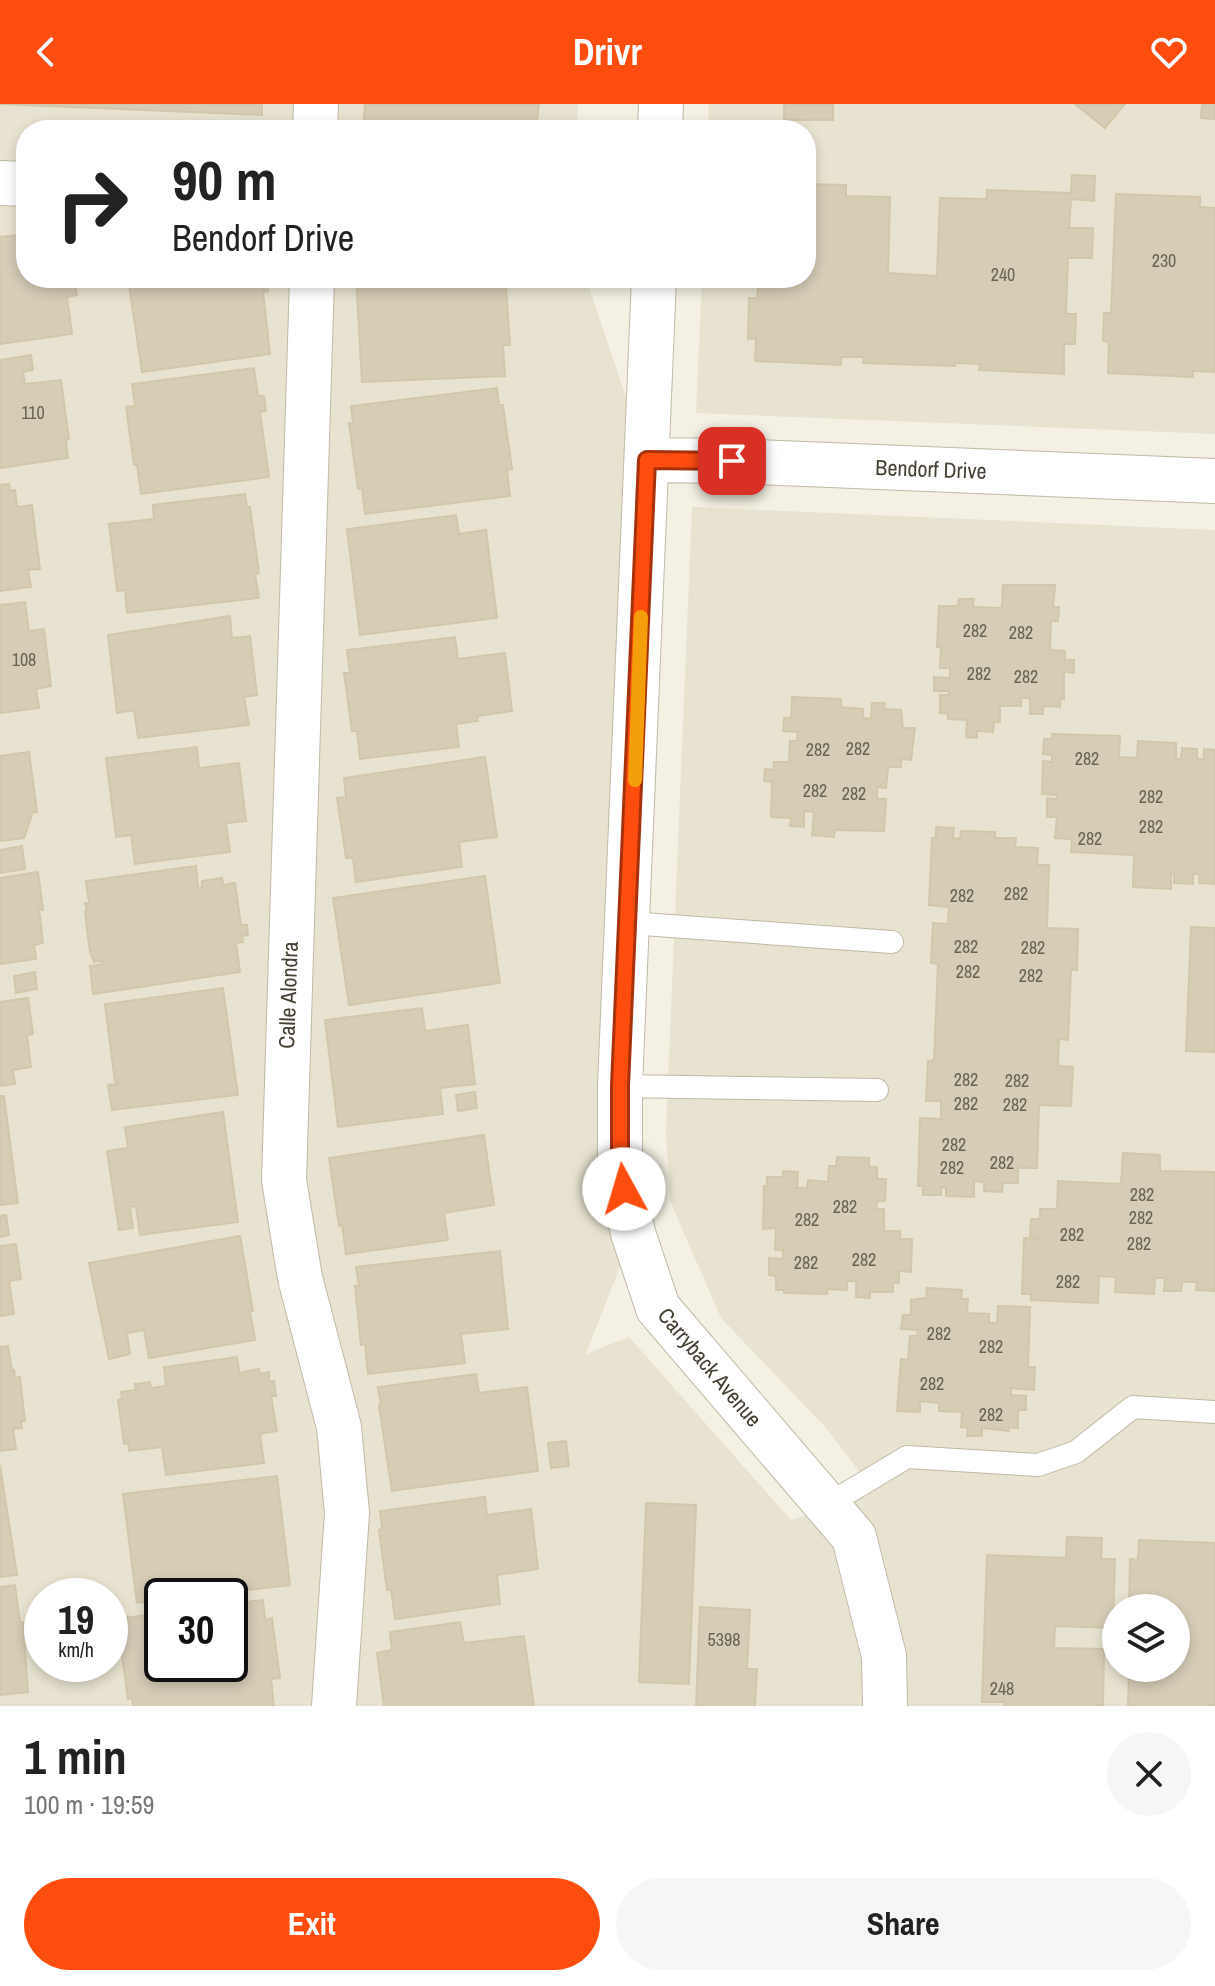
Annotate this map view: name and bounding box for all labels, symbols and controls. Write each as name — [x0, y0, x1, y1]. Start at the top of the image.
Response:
text: Drivr — [573, 28, 642, 76]
icon: back — [24, 30, 68, 74]
icon: heart — [1147, 30, 1191, 74]
text: 90 m — [172, 142, 277, 217]
icon: right — [40, 152, 144, 256]
text: Bendorf Drive — [172, 214, 354, 262]
house number: 230 — [1152, 248, 1176, 273]
house number: 240 — [991, 262, 1015, 287]
house number: 110 — [21, 400, 45, 425]
pin — [698, 427, 766, 495]
icon: arrive — [710, 439, 754, 483]
street label: Bendorf Drive — [875, 452, 987, 486]
house number: 282 — [963, 618, 987, 643]
house number: 282 — [1009, 620, 1033, 645]
house number: 108 — [12, 647, 36, 672]
house number: 282 — [967, 661, 991, 686]
house number: 282 — [1014, 664, 1038, 689]
house number: 282 — [846, 736, 870, 761]
house number: 282 — [806, 737, 830, 762]
house number: 282 — [1075, 746, 1099, 771]
house number: 282 — [803, 778, 827, 803]
house number: 282 — [842, 781, 866, 806]
house number: 282 — [1139, 784, 1163, 809]
house number: 282 — [1139, 814, 1163, 839]
house number: 282 — [1078, 826, 1102, 851]
house number: 282 — [1004, 881, 1028, 906]
house number: 282 — [950, 883, 974, 908]
house number: 282 — [954, 934, 978, 959]
house number: 282 — [1021, 935, 1045, 960]
street label: Calle Alondra — [271, 941, 305, 1049]
house number: 282 — [956, 959, 980, 984]
house number: 282 — [1019, 963, 1043, 988]
house number: 282 — [954, 1067, 978, 1092]
house number: 282 — [1005, 1068, 1029, 1093]
house number: 282 — [954, 1091, 978, 1116]
house number: 282 — [1003, 1092, 1027, 1117]
house number: 282 — [942, 1132, 966, 1157]
position arrow — [582, 1147, 666, 1231]
house number: 282 — [990, 1150, 1014, 1175]
house number: 282 — [940, 1155, 964, 1180]
house number: 282 — [1130, 1182, 1154, 1207]
house number: 282 — [833, 1194, 857, 1219]
house number: 282 — [1129, 1205, 1153, 1230]
house number: 282 — [795, 1207, 819, 1232]
house number: 282 — [1060, 1222, 1084, 1247]
house number: 282 — [1127, 1231, 1151, 1256]
house number: 282 — [852, 1247, 876, 1272]
house number: 282 — [794, 1250, 818, 1275]
house number: 282 — [1056, 1269, 1080, 1294]
street label: Carryback Avenue — [651, 1301, 769, 1433]
house number: 282 — [927, 1321, 951, 1346]
house number: 282 — [979, 1334, 1003, 1359]
house number: 282 — [920, 1371, 944, 1396]
house number: 282 — [979, 1402, 1003, 1427]
speed limit sign: 30 — [144, 1578, 248, 1682]
text: 19 — [58, 1593, 94, 1646]
map controls — [1102, 1594, 1190, 1682]
button: layers — [1102, 1594, 1190, 1682]
house number: 5398 — [708, 1627, 740, 1652]
text: km/h — [58, 1636, 94, 1663]
house number: 248 — [990, 1676, 1014, 1701]
text: 1 min — [24, 1724, 127, 1789]
button: close — [1107, 1732, 1191, 1816]
text: 100 m · 19:59 — [24, 1787, 154, 1822]
button: Exit — [24, 1878, 600, 1970]
button: Share — [616, 1878, 1191, 1970]

